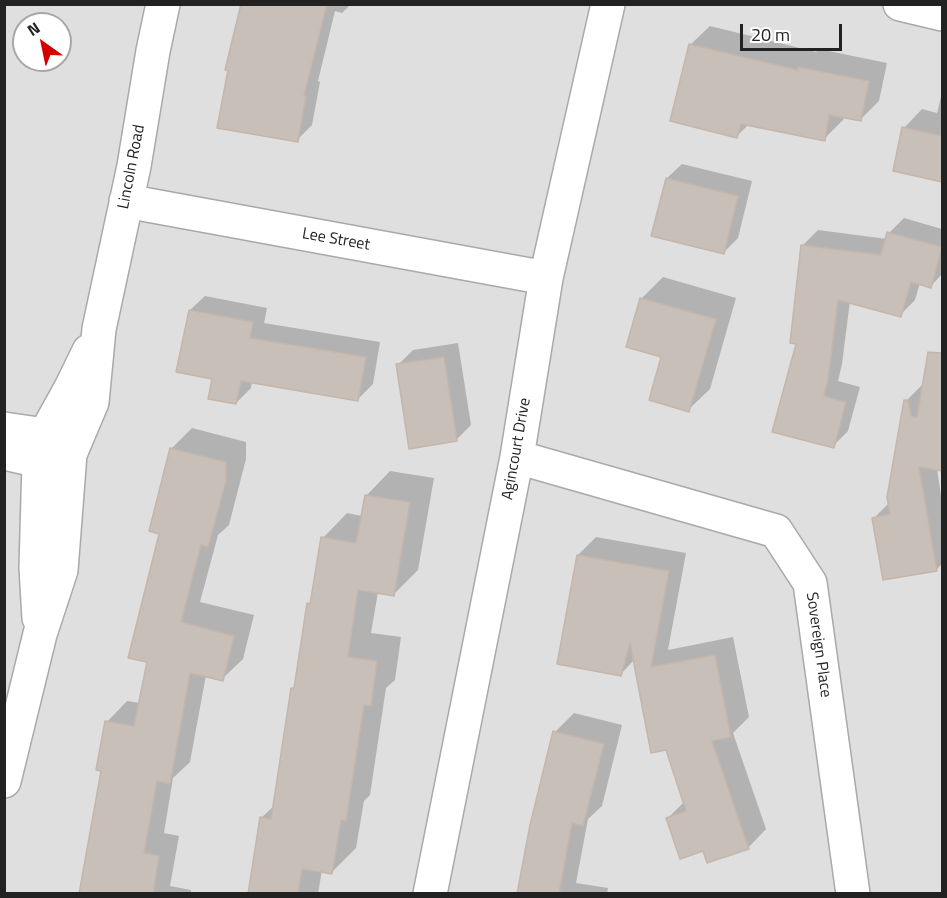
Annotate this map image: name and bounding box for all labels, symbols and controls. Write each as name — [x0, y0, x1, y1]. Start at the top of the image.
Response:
north arrow — [12, 12, 72, 72]
scale bar — [743, 12, 845, 50]
text: N — [22, 15, 44, 42]
text: 20 m — [751, 21, 790, 48]
street label: Lincoln Road — [114, 123, 150, 211]
street label: Lee Street — [301, 225, 371, 255]
street label: Agincourt Drive — [499, 397, 535, 501]
street label: Sovereign Place — [801, 591, 835, 699]

